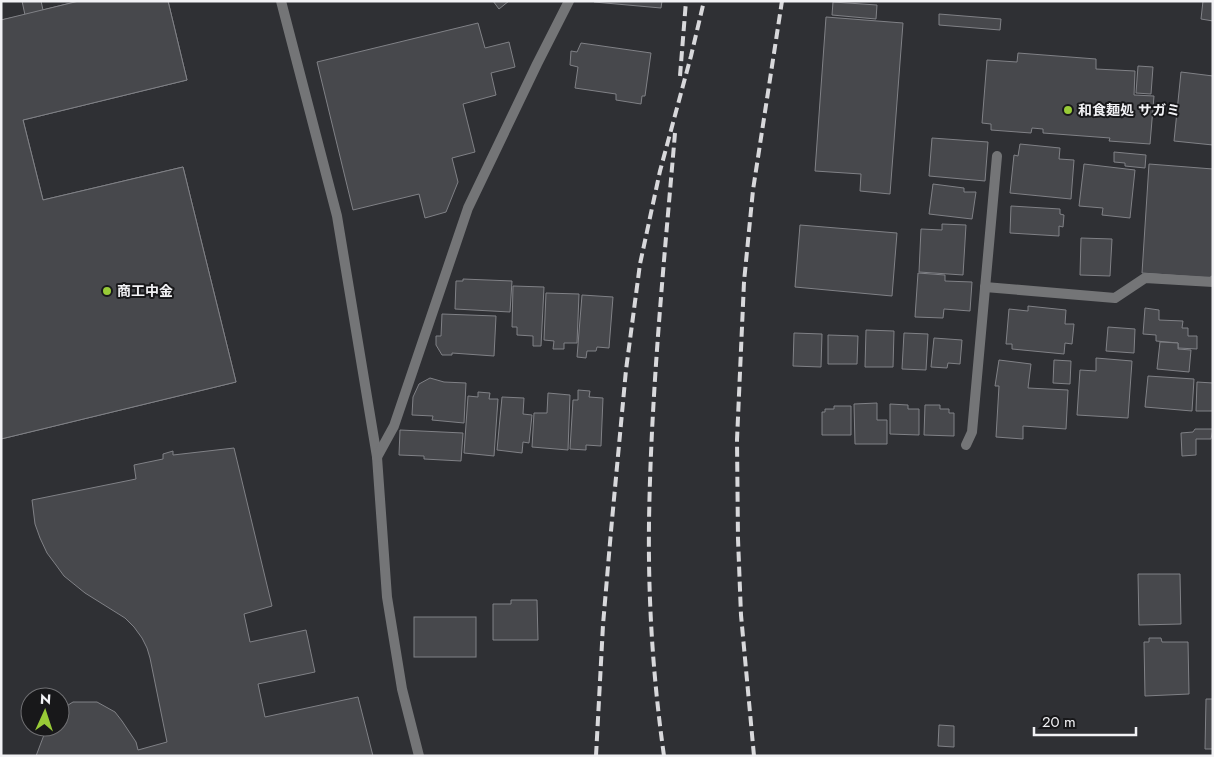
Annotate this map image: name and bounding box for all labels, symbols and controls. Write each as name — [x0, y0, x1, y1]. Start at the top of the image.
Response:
place label: 和食麺処 サガミ — [1078, 100, 1180, 120]
marker: 和食麺処 サガミ — [1062, 104, 1074, 116]
place label: 商工中金 — [117, 281, 173, 301]
marker: 商工中金 — [101, 285, 113, 297]
north arrow — [20, 687, 70, 737]
text: N — [40, 689, 52, 709]
scale bar — [1034, 704, 1136, 736]
text: 20 m — [1042, 711, 1076, 733]

